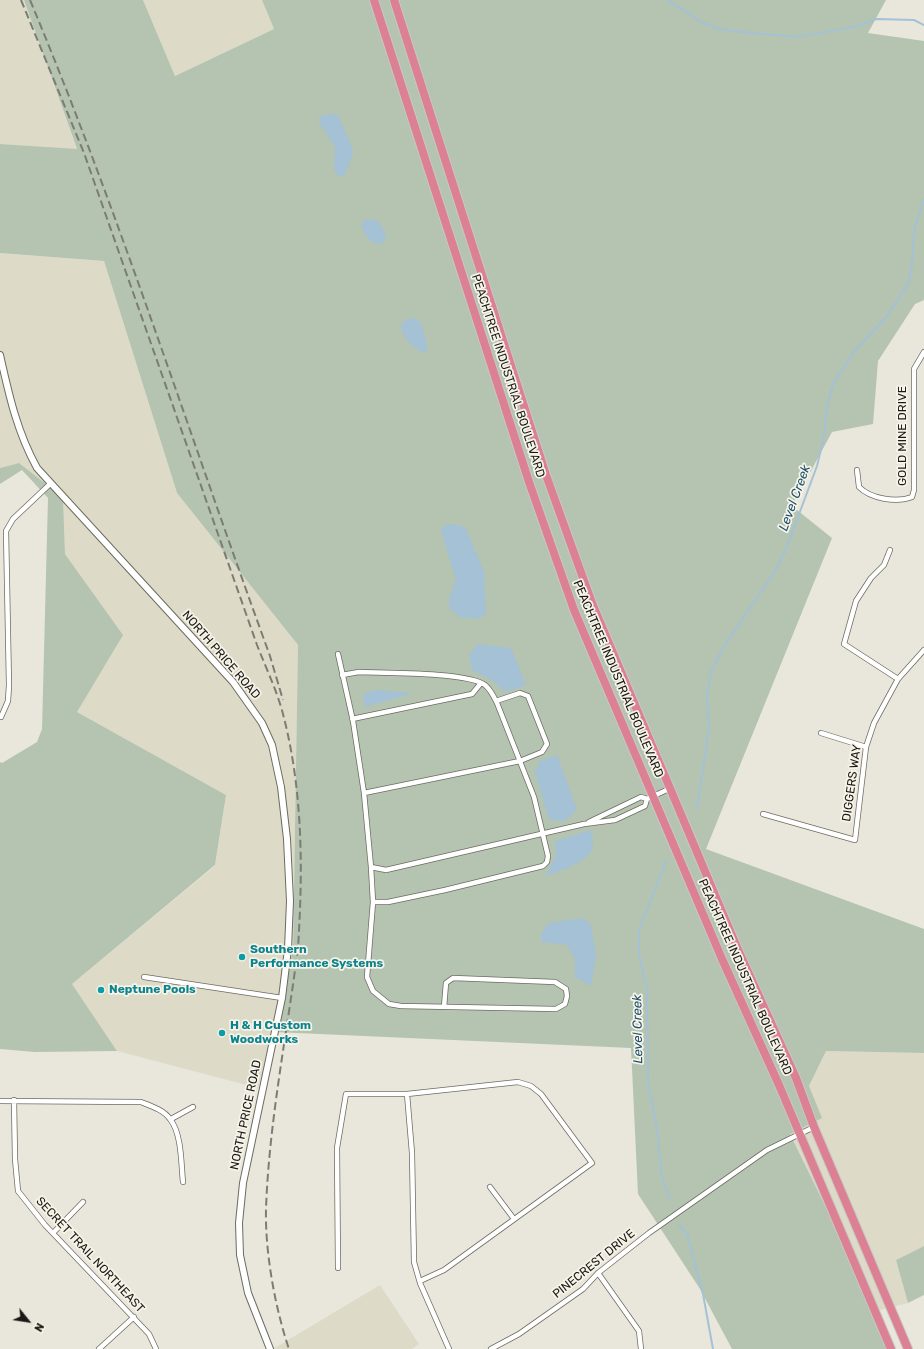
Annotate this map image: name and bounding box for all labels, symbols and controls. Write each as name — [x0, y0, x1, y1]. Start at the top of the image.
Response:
street label: PEACHTREE INDUSTRIAL BOULEVARD — [468, 272, 548, 480]
street label: GOLD MINE DRIVE — [896, 386, 910, 486]
water label: Level Creek — [776, 463, 814, 533]
street label: PEACHTREE INDUSTRIAL BOULEVARD — [570, 578, 666, 780]
street label: NORTH PRICE ROAD — [179, 608, 263, 702]
street label: DIGGERS WAY — [839, 744, 865, 822]
street label: PEACHTREE INDUSTRIAL BOULEVARD — [695, 877, 795, 1077]
place label: Southern Performance Systems — [250, 943, 383, 971]
marker: Southern Performance Systems — [237, 952, 247, 962]
place label: Neptune Pools — [109, 983, 196, 997]
marker: Neptune Pools — [96, 985, 106, 995]
water label: Level Creek — [630, 994, 646, 1064]
place label: H & H Custom Woodworks — [230, 1019, 311, 1047]
marker: H & H Custom Woodworks — [217, 1028, 227, 1038]
street label: NORTH PRICE ROAD — [227, 1059, 265, 1171]
street label: SECRET TRAIL NORTHEAST — [33, 1194, 147, 1316]
street label: PINECREST DRIVE — [550, 1226, 638, 1302]
north arrow — [8, 1301, 48, 1341]
text: N — [31, 1321, 46, 1334]

